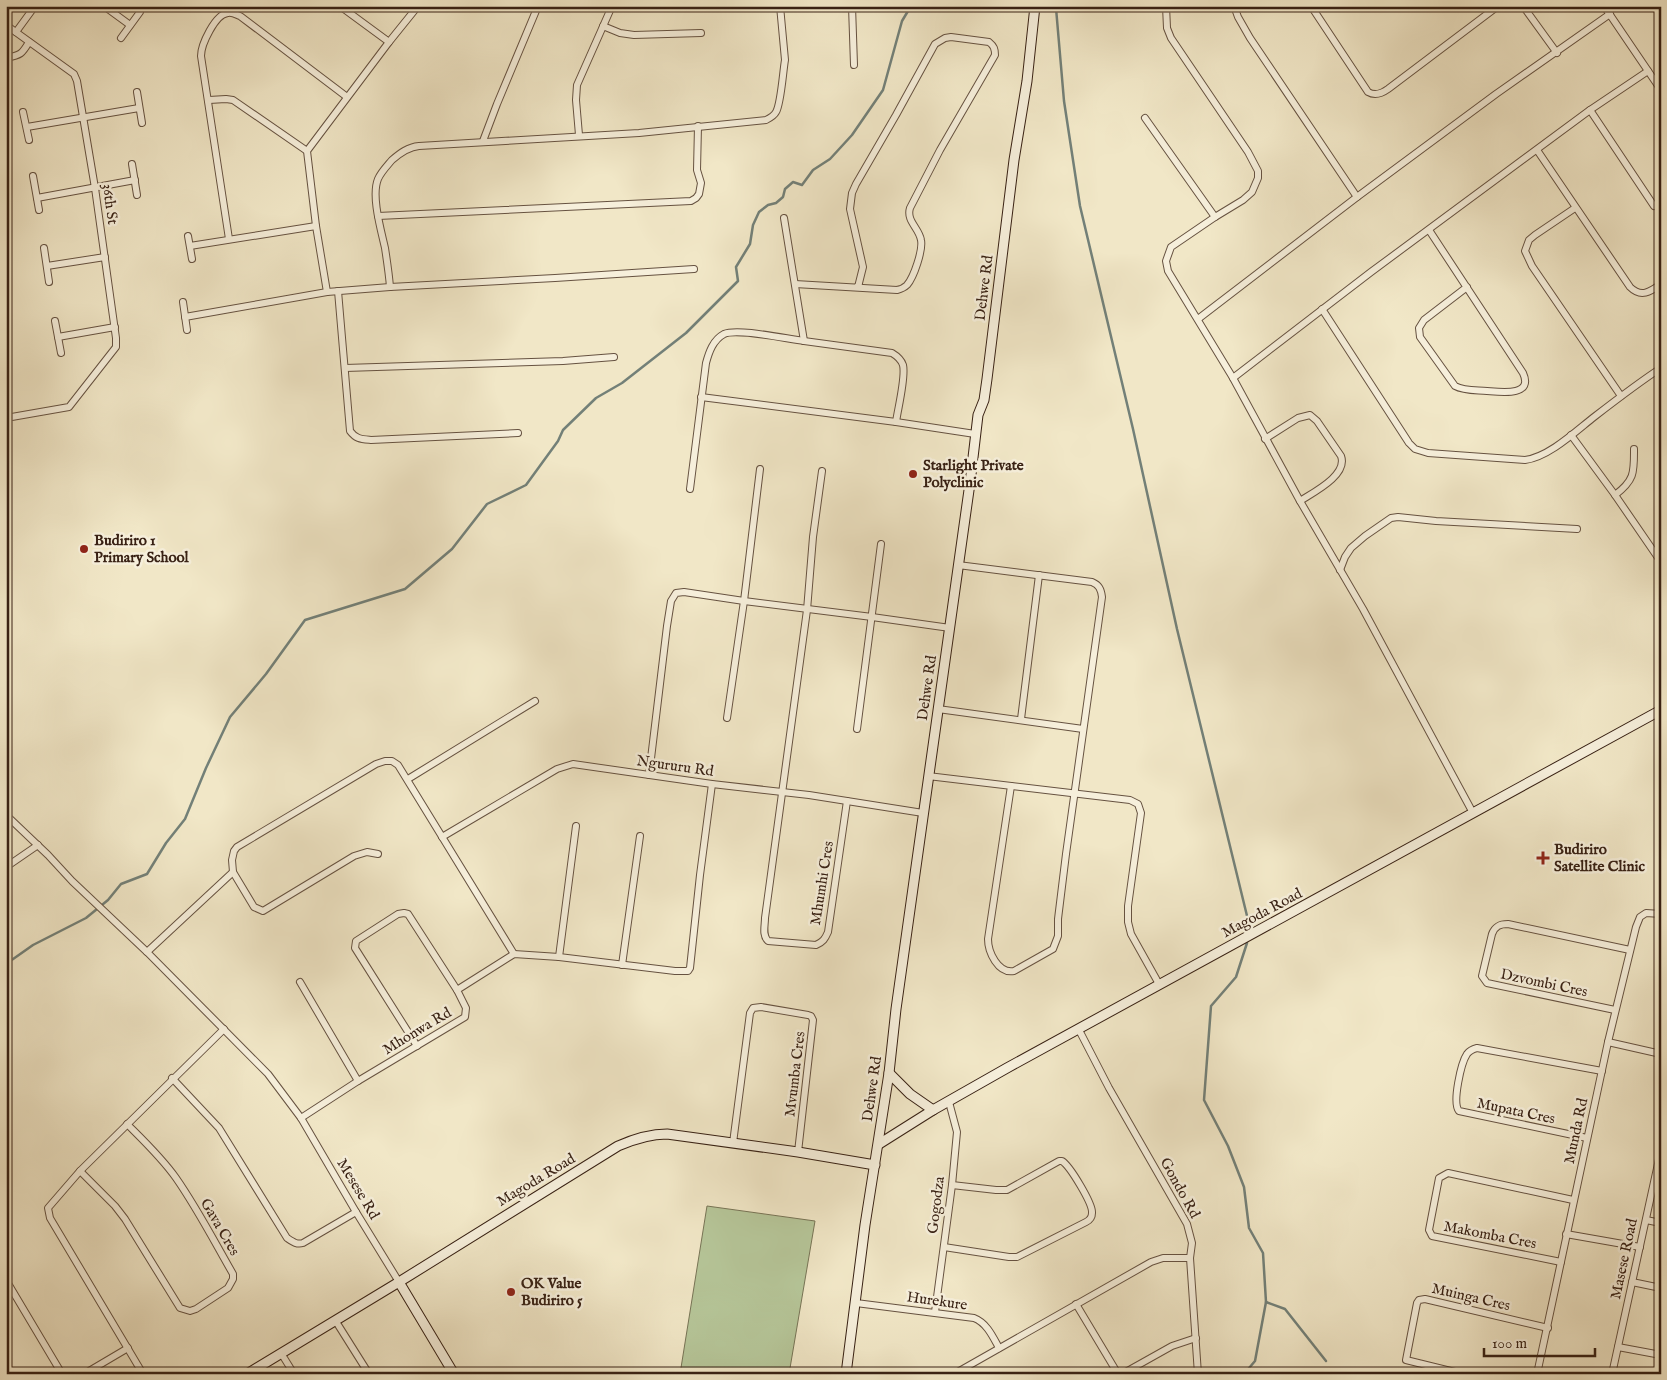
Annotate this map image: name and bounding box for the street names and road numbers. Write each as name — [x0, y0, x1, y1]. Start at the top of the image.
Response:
street label: 36th St — [98, 182, 122, 226]
street label: Dehwe Rd — [971, 253, 998, 322]
street label: Dehwe Rd — [913, 653, 941, 722]
street label: Ngururu Rd — [635, 751, 716, 781]
street label: Mhumhi Cres — [806, 840, 838, 926]
street label: Magoda Road — [1219, 883, 1306, 942]
street label: Dzvombi Cres — [1499, 964, 1589, 1002]
street label: Mhonwa Rd — [379, 1003, 456, 1059]
street label: Mvumba Cres — [780, 1030, 810, 1118]
street label: Dehwe Rd — [858, 1054, 886, 1123]
street label: Mupata Cres — [1475, 1093, 1557, 1129]
street label: Munda Rd — [1560, 1095, 1592, 1166]
street label: Magoda Road — [493, 1149, 580, 1211]
street label: Gondo Rd — [1156, 1154, 1205, 1223]
street label: Mesese Rd — [332, 1155, 384, 1224]
street label: Gogodza — [923, 1175, 949, 1235]
street label: Gava Cres — [196, 1195, 244, 1259]
street label: Masese Road — [1606, 1216, 1642, 1301]
street label: Makomba Cres — [1442, 1217, 1538, 1253]
street label: Muinga Cres — [1430, 1279, 1512, 1315]
street label: Hurekure — [905, 1287, 969, 1315]

